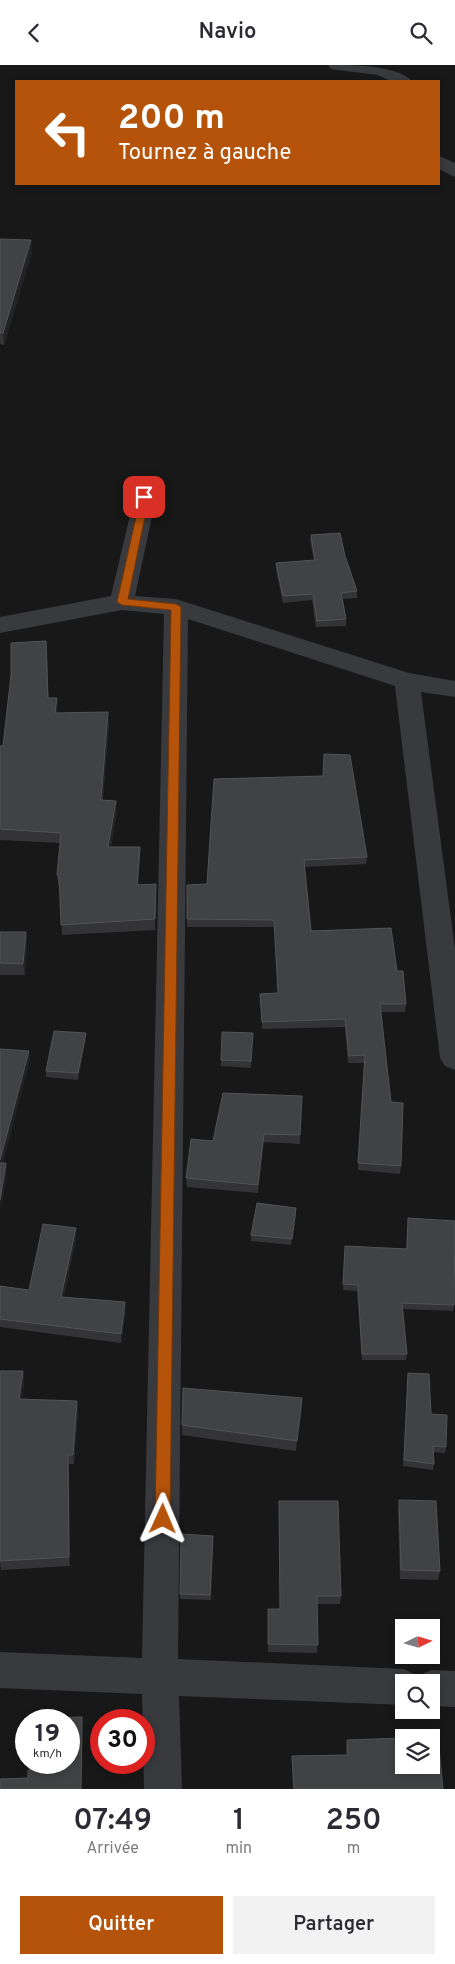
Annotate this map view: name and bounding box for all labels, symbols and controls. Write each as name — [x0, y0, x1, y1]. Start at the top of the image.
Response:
icon: back — [20, 19, 48, 47]
text: Navio — [199, 19, 256, 46]
icon: search — [407, 19, 435, 47]
text: 200 m — [118, 97, 225, 141]
icon: left — [35, 100, 100, 165]
text: Tournez à gauche — [118, 140, 291, 167]
pin — [123, 476, 165, 518]
icon: arrive — [130, 483, 158, 511]
position arrow — [136, 1492, 188, 1544]
north arrow — [395, 1619, 440, 1664]
map controls — [395, 1619, 440, 1774]
button: search — [395, 1674, 440, 1719]
speed limit sign: 30 — [90, 1709, 155, 1774]
text: 19 — [35, 1719, 60, 1751]
button: layers — [395, 1729, 440, 1774]
text: km/h — [33, 1746, 62, 1762]
text: 07:49 — [73, 1803, 152, 1840]
text: 1 — [233, 1803, 245, 1840]
text: 250 — [325, 1803, 382, 1840]
text: Arrivée — [86, 1839, 139, 1859]
text: min — [225, 1839, 252, 1859]
text: m — [347, 1839, 360, 1859]
button: Quitter — [20, 1896, 223, 1954]
button: Partager — [233, 1896, 435, 1954]

